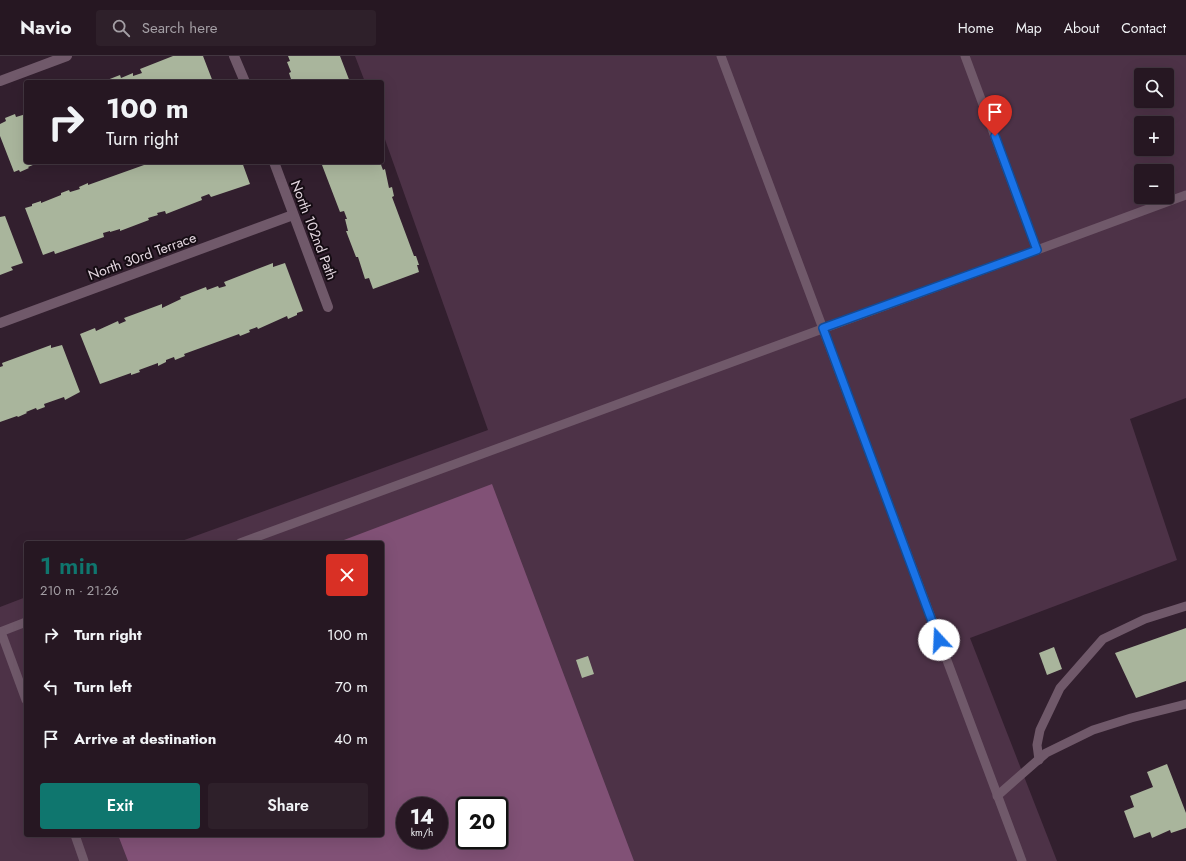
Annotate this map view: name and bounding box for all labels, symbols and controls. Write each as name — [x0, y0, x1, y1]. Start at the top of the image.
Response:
search box — [96, 10, 376, 46]
text: Navio — [20, 14, 72, 41]
icon: search — [110, 17, 132, 39]
text: Search here — [142, 17, 218, 39]
text: Home — [958, 18, 994, 38]
text: Map — [1016, 18, 1042, 38]
text: About — [1064, 18, 1099, 38]
text: Contact — [1121, 18, 1166, 38]
map controls — [1134, 68, 1174, 204]
button: search — [1134, 68, 1174, 108]
text: 100 m — [106, 88, 189, 129]
pin — [978, 95, 1012, 136]
icon: right — [40, 96, 92, 148]
icon: arrive — [984, 101, 1006, 123]
button: + — [1134, 116, 1174, 156]
text: Turn right — [106, 126, 178, 152]
button: − — [1134, 164, 1174, 204]
street label: North 102nd Path — [286, 177, 342, 283]
street label: North 30rd Terrace — [85, 227, 199, 285]
text: 1 min — [40, 548, 98, 583]
button: close — [326, 554, 368, 596]
text: 210 m · 21:26 — [40, 581, 119, 600]
position arrow — [918, 619, 960, 661]
icon: right — [40, 624, 62, 646]
text: Turn right — [74, 624, 142, 646]
text: 100 m — [327, 624, 368, 646]
icon: left — [40, 676, 62, 698]
text: Turn left — [74, 676, 132, 698]
text: 70 m — [335, 676, 368, 698]
icon: arrive — [40, 728, 62, 750]
text: Arrive at destination — [74, 728, 216, 750]
text: 40 m — [334, 728, 368, 750]
button: Exit — [40, 783, 200, 829]
button: Share — [208, 783, 368, 829]
speed limit sign: 20 — [456, 797, 508, 849]
text: 14 — [410, 803, 434, 832]
text: km/h — [411, 825, 433, 840]

